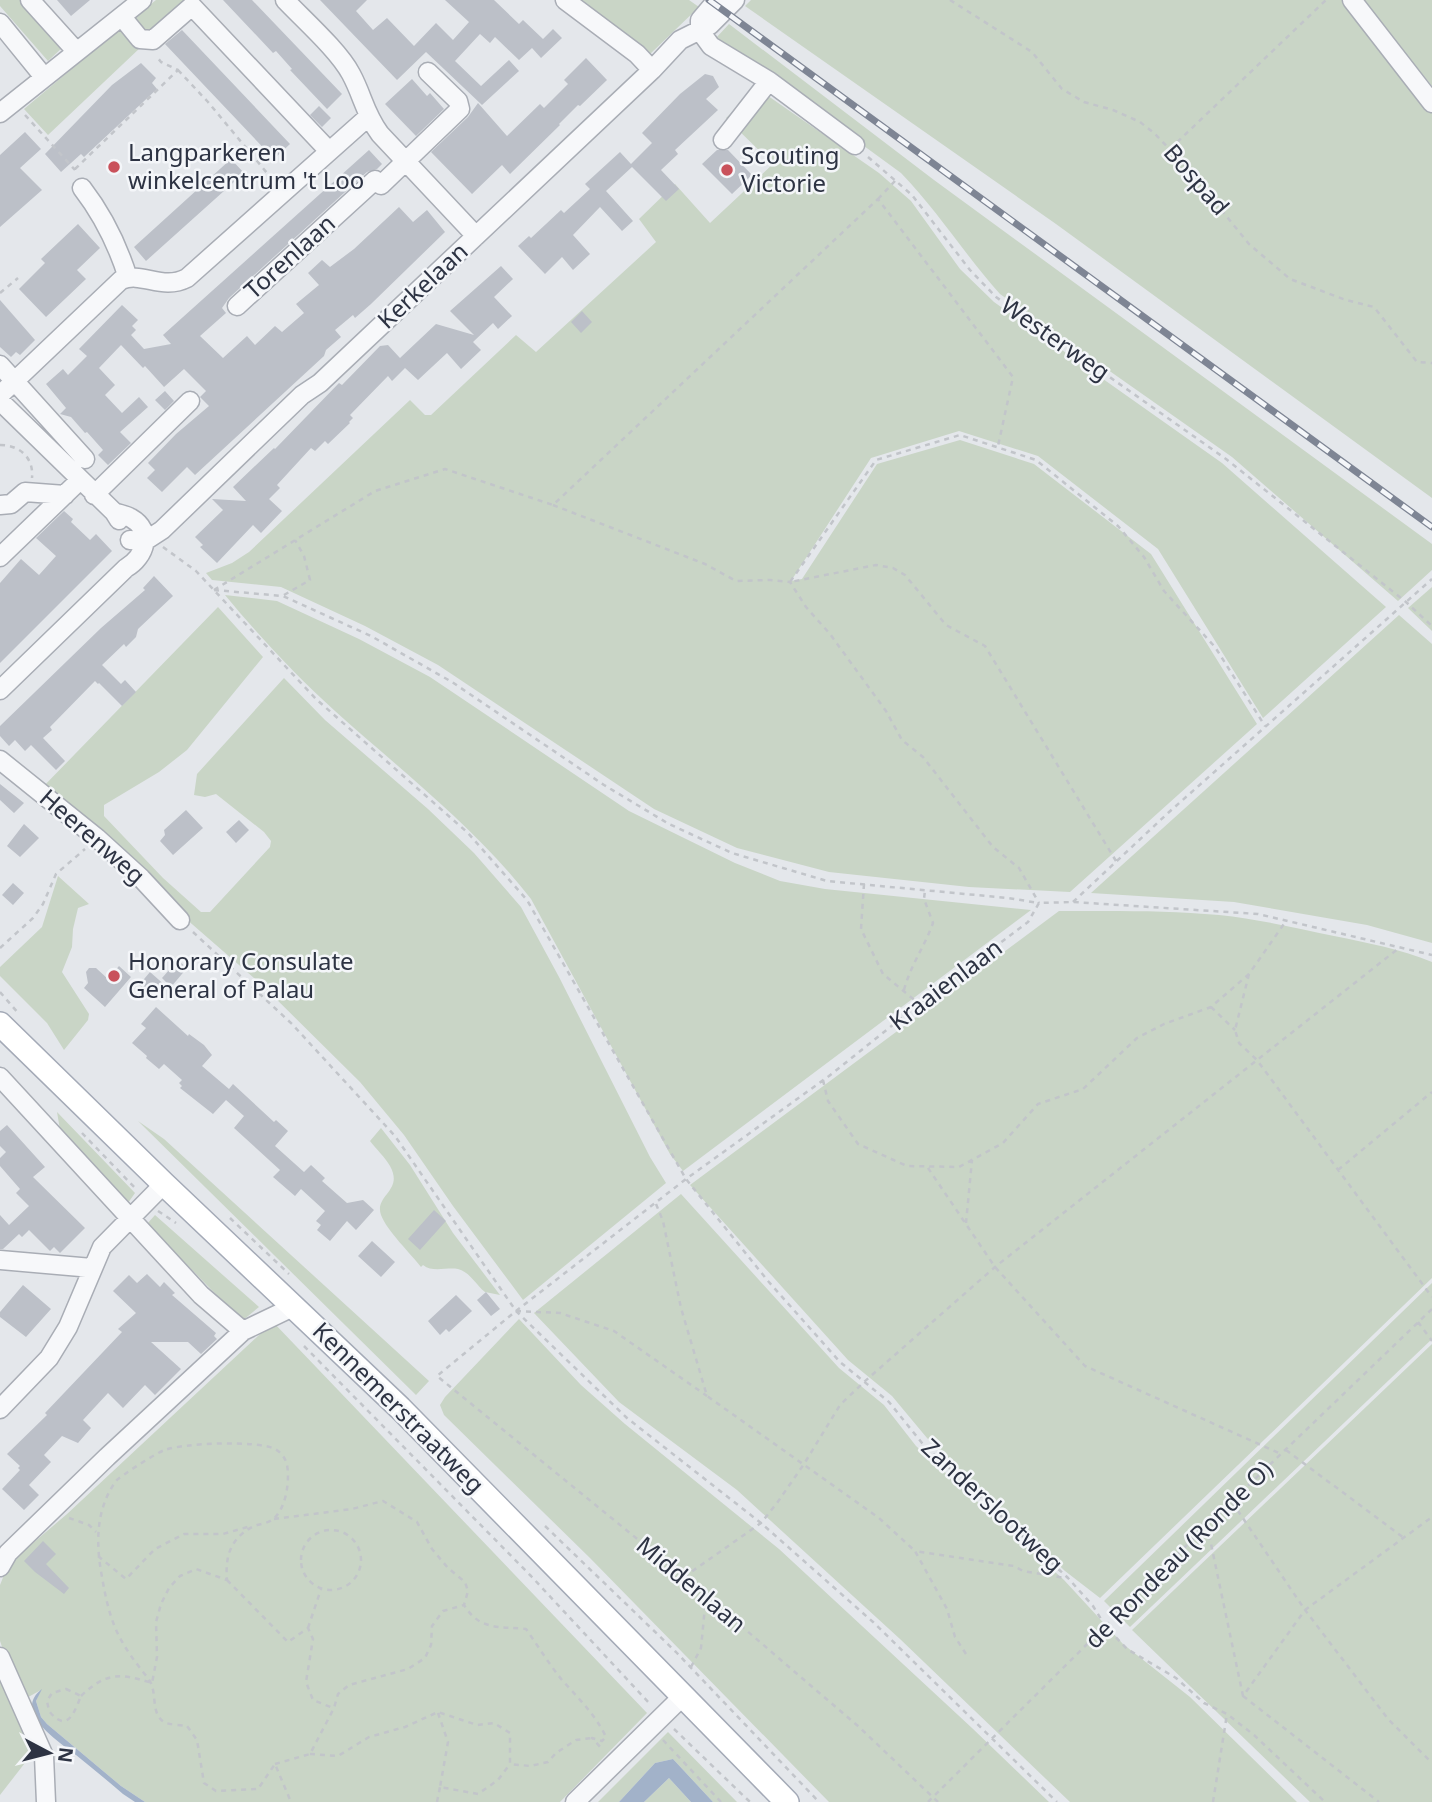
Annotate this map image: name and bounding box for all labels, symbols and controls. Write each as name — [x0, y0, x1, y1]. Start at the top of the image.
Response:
place label: Langparkeren winkelcentrum 't Loo — [128, 135, 364, 196]
street label: Bospad — [1157, 136, 1237, 222]
place label: Scouting Victorie — [741, 138, 840, 199]
marker: Langparkeren winkelcentrum 't Loo — [106, 159, 122, 175]
marker: Scouting Victorie — [719, 162, 735, 178]
street label: Torenlaan — [236, 206, 342, 306]
street label: Kerkelaan — [370, 234, 474, 335]
street label: Westerweg — [995, 288, 1117, 387]
street label: Heerenweg — [33, 781, 153, 891]
street label: Kraaienlaan — [882, 930, 1008, 1037]
place label: Honorary Consulate General of Palau — [128, 944, 354, 1005]
marker: Honorary Consulate General of Palau — [106, 968, 122, 984]
street label: Kennemerstraatweg — [306, 1314, 492, 1500]
street label: Zanderslootweg — [915, 1431, 1071, 1579]
street label: de Rondeau (Ronde O) — [1077, 1453, 1279, 1655]
street label: Middenlaan — [630, 1528, 754, 1639]
north arrow — [14, 1718, 84, 1788]
text: N — [52, 1746, 80, 1764]

